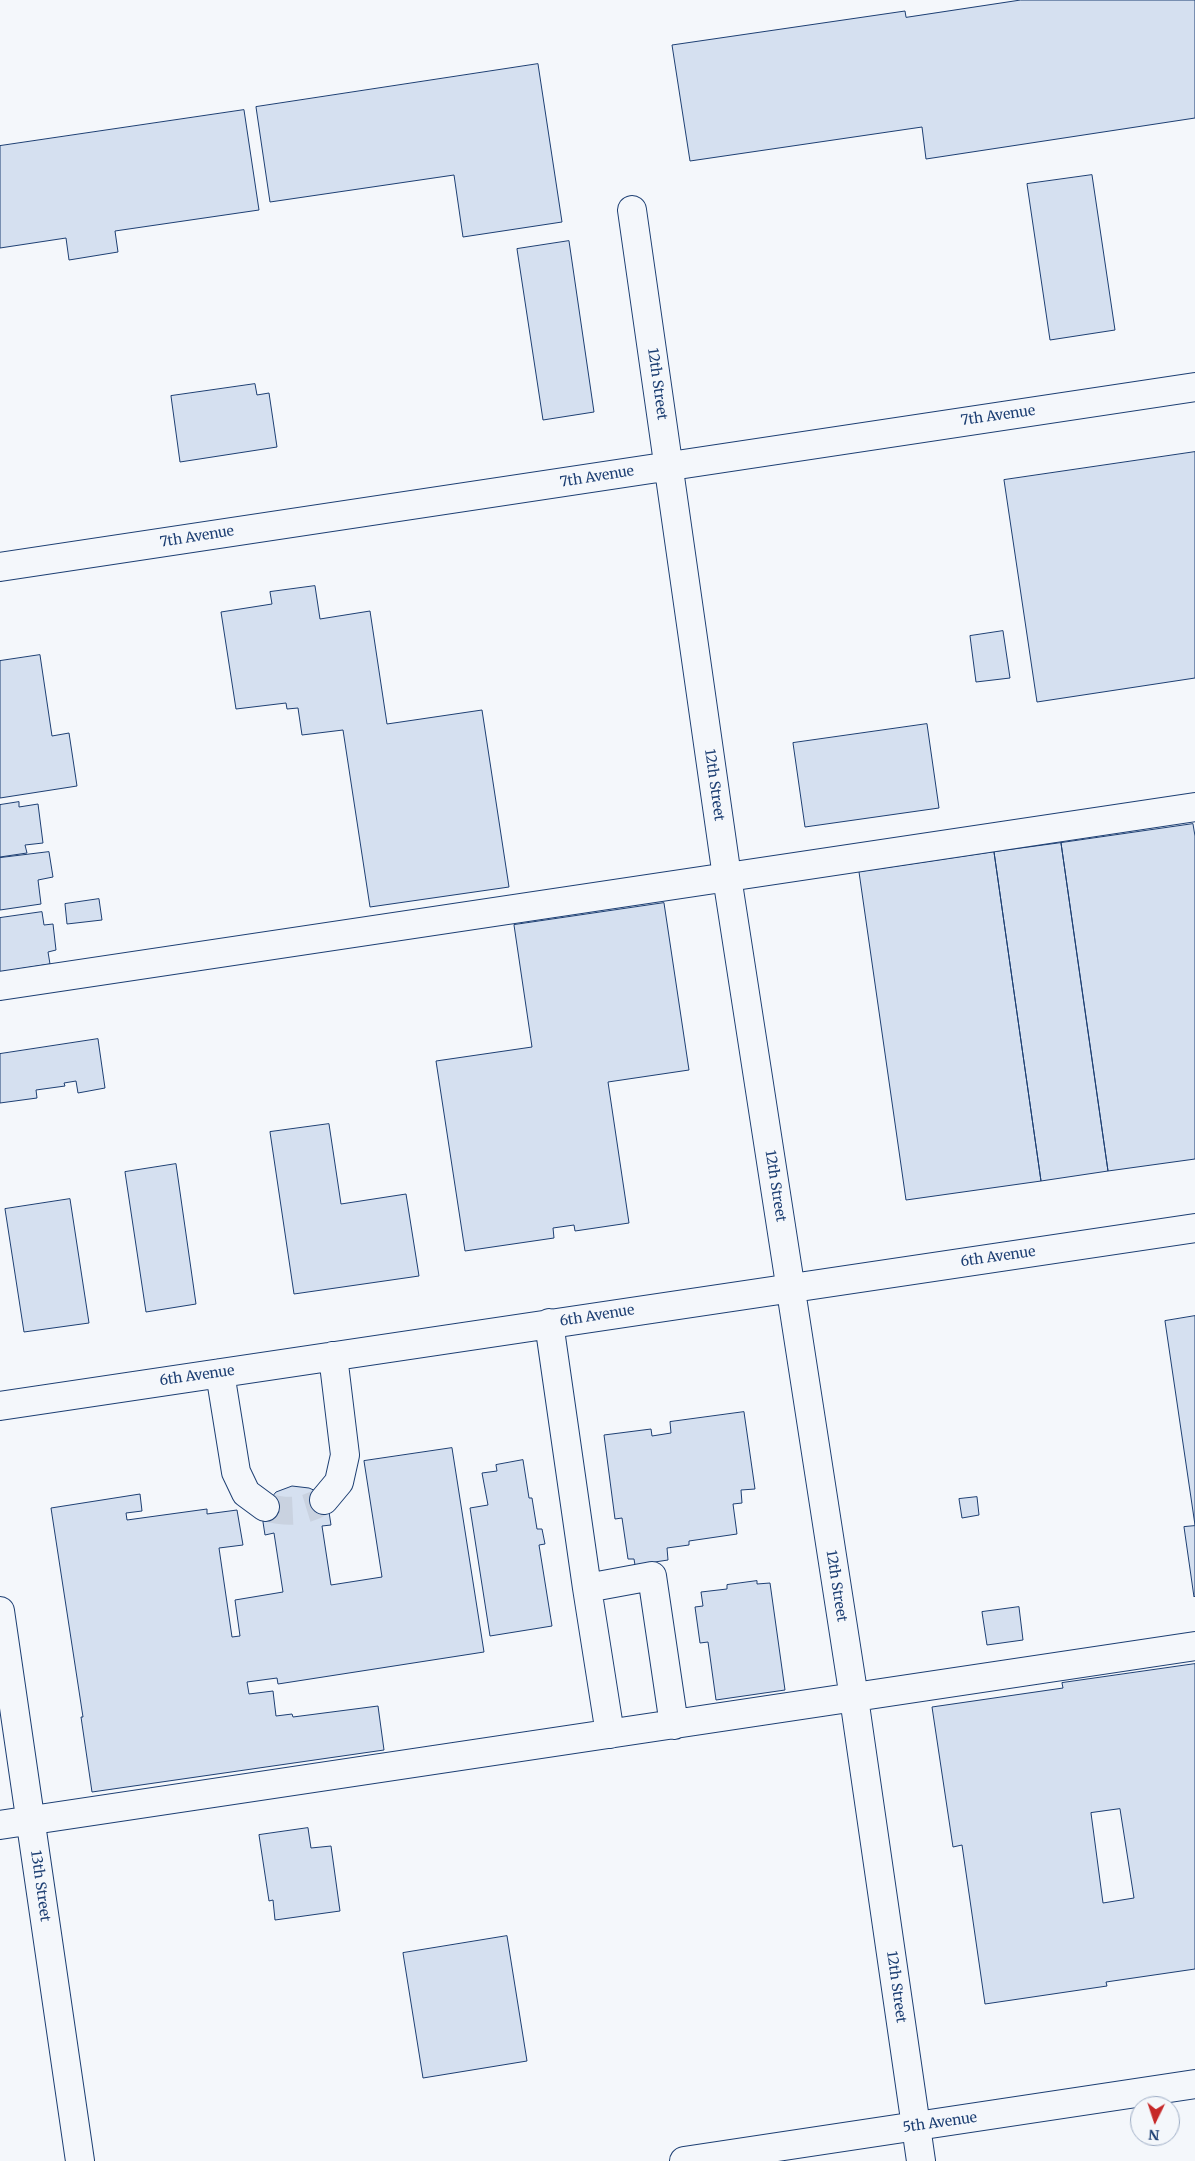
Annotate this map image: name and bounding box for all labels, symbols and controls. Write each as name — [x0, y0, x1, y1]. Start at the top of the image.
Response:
street label: 12th Street — [644, 347, 670, 421]
street label: 7th Avenue — [960, 402, 1036, 430]
street label: 7th Avenue — [559, 463, 635, 491]
street label: 7th Avenue — [159, 523, 235, 551]
street label: 12th Street — [701, 748, 727, 822]
street label: 12th Street — [761, 1149, 789, 1223]
street label: 6th Avenue — [959, 1243, 1037, 1271]
street label: 6th Avenue — [558, 1302, 636, 1330]
street label: 6th Avenue — [158, 1362, 236, 1390]
street label: 12th Street — [822, 1549, 850, 1623]
street label: 13th Street — [27, 1849, 53, 1923]
street label: 12th Street — [883, 1950, 909, 2024]
north arrow — [1130, 2096, 1180, 2146]
street label: 5th Avenue — [902, 2109, 978, 2137]
text: N — [1148, 2126, 1160, 2144]

